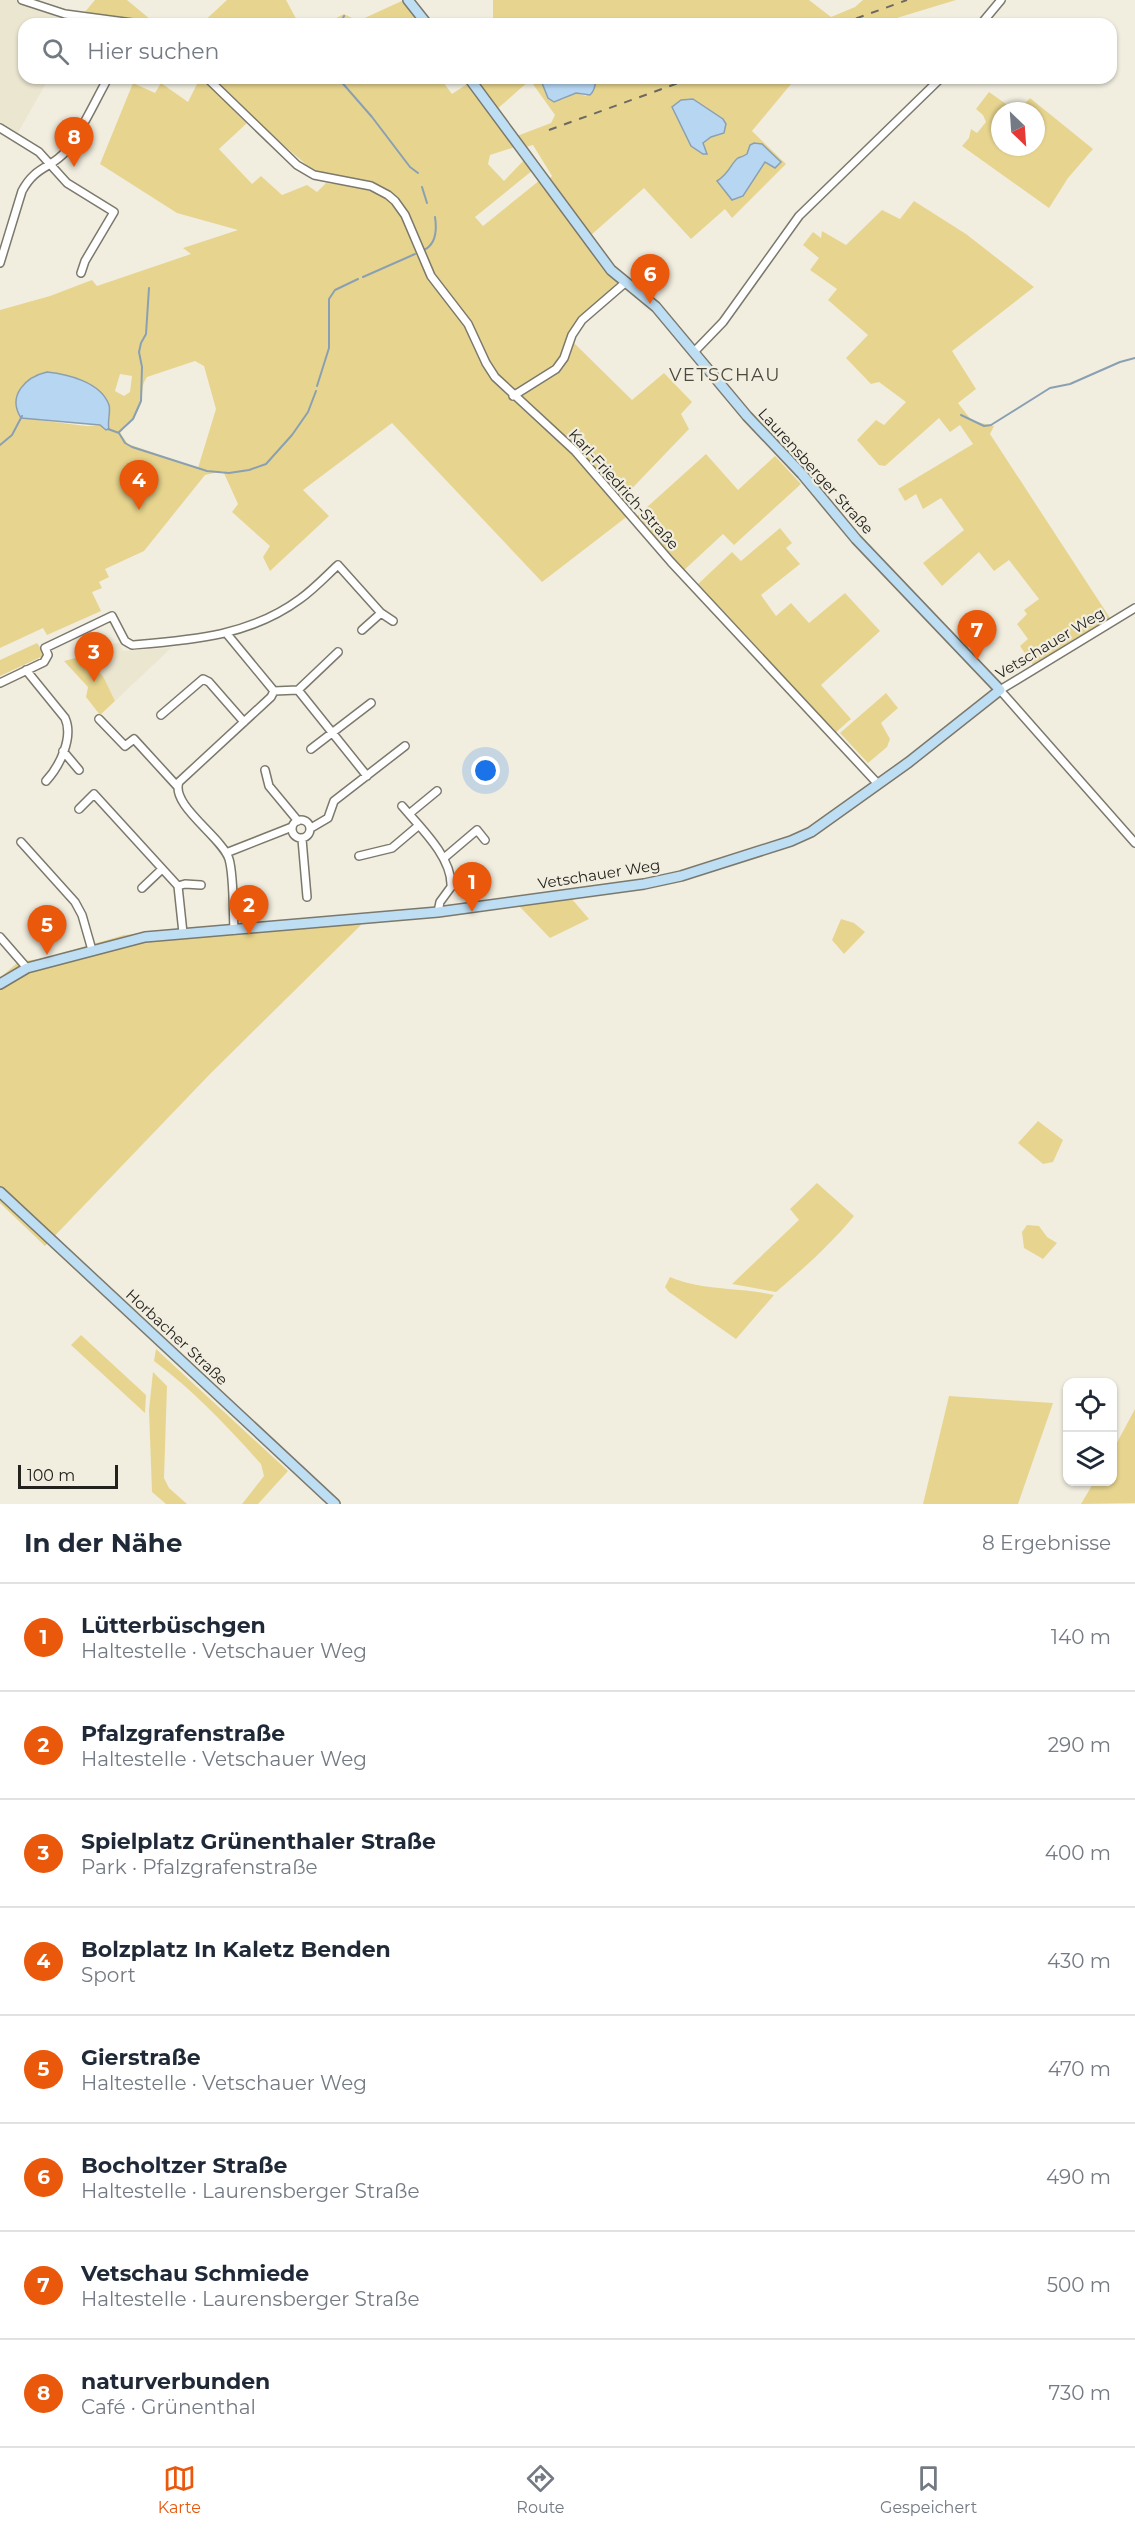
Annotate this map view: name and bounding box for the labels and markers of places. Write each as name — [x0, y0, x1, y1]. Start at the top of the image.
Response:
pin: 8 — [54, 118, 94, 167]
pin: 6 — [630, 254, 670, 304]
pin: 4 — [120, 460, 158, 510]
pin: 7 — [958, 610, 996, 660]
pin: 3 — [74, 632, 113, 682]
pin: 1 — [452, 862, 492, 912]
pin: 2 — [230, 886, 268, 935]
pin: 5 — [28, 906, 66, 955]

